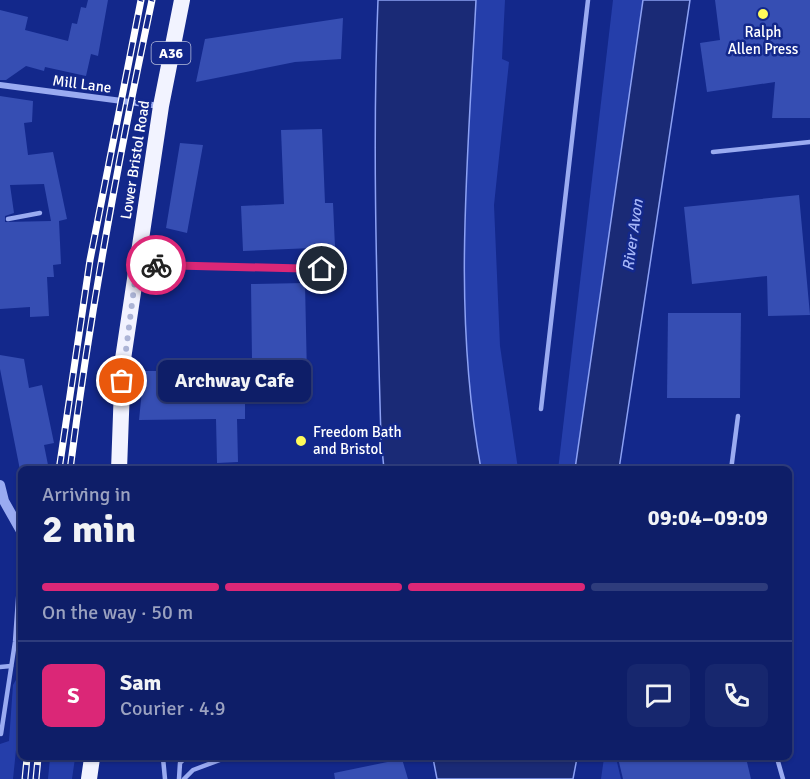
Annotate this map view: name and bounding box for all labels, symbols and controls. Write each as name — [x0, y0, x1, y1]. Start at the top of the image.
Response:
marker: Ralph Allen Press — [756, 7, 770, 21]
place label: Ralph Allen Press — [728, 23, 799, 58]
road number: A36 — [152, 42, 190, 64]
street label: Mill Lane — [52, 71, 112, 97]
street label: Lower Bristol Road — [117, 99, 153, 221]
water label: River Avon — [618, 197, 648, 272]
courier — [126, 235, 186, 295]
pin — [296, 243, 347, 294]
icon: bike — [140, 249, 173, 282]
icon: home — [305, 252, 338, 285]
pin — [96, 355, 147, 406]
callout: Archway Cafe — [158, 360, 311, 402]
icon: bag — [105, 364, 138, 397]
text: Archway Cafe — [175, 368, 294, 393]
place label: Freedom Bath and Bristol — [313, 423, 402, 458]
marker: Freedom Bath and Bristol — [294, 434, 308, 448]
text: Arriving in — [42, 482, 131, 507]
text: 09:04–09:09 — [648, 504, 768, 531]
text: 2 min — [42, 505, 136, 553]
text: On the way · 50 m — [42, 600, 193, 625]
button: chat — [627, 664, 690, 727]
button: phone — [705, 664, 768, 727]
text: Sam — [120, 669, 161, 696]
text: S — [67, 682, 80, 709]
text: Courier · 4.9 — [120, 696, 226, 721]

